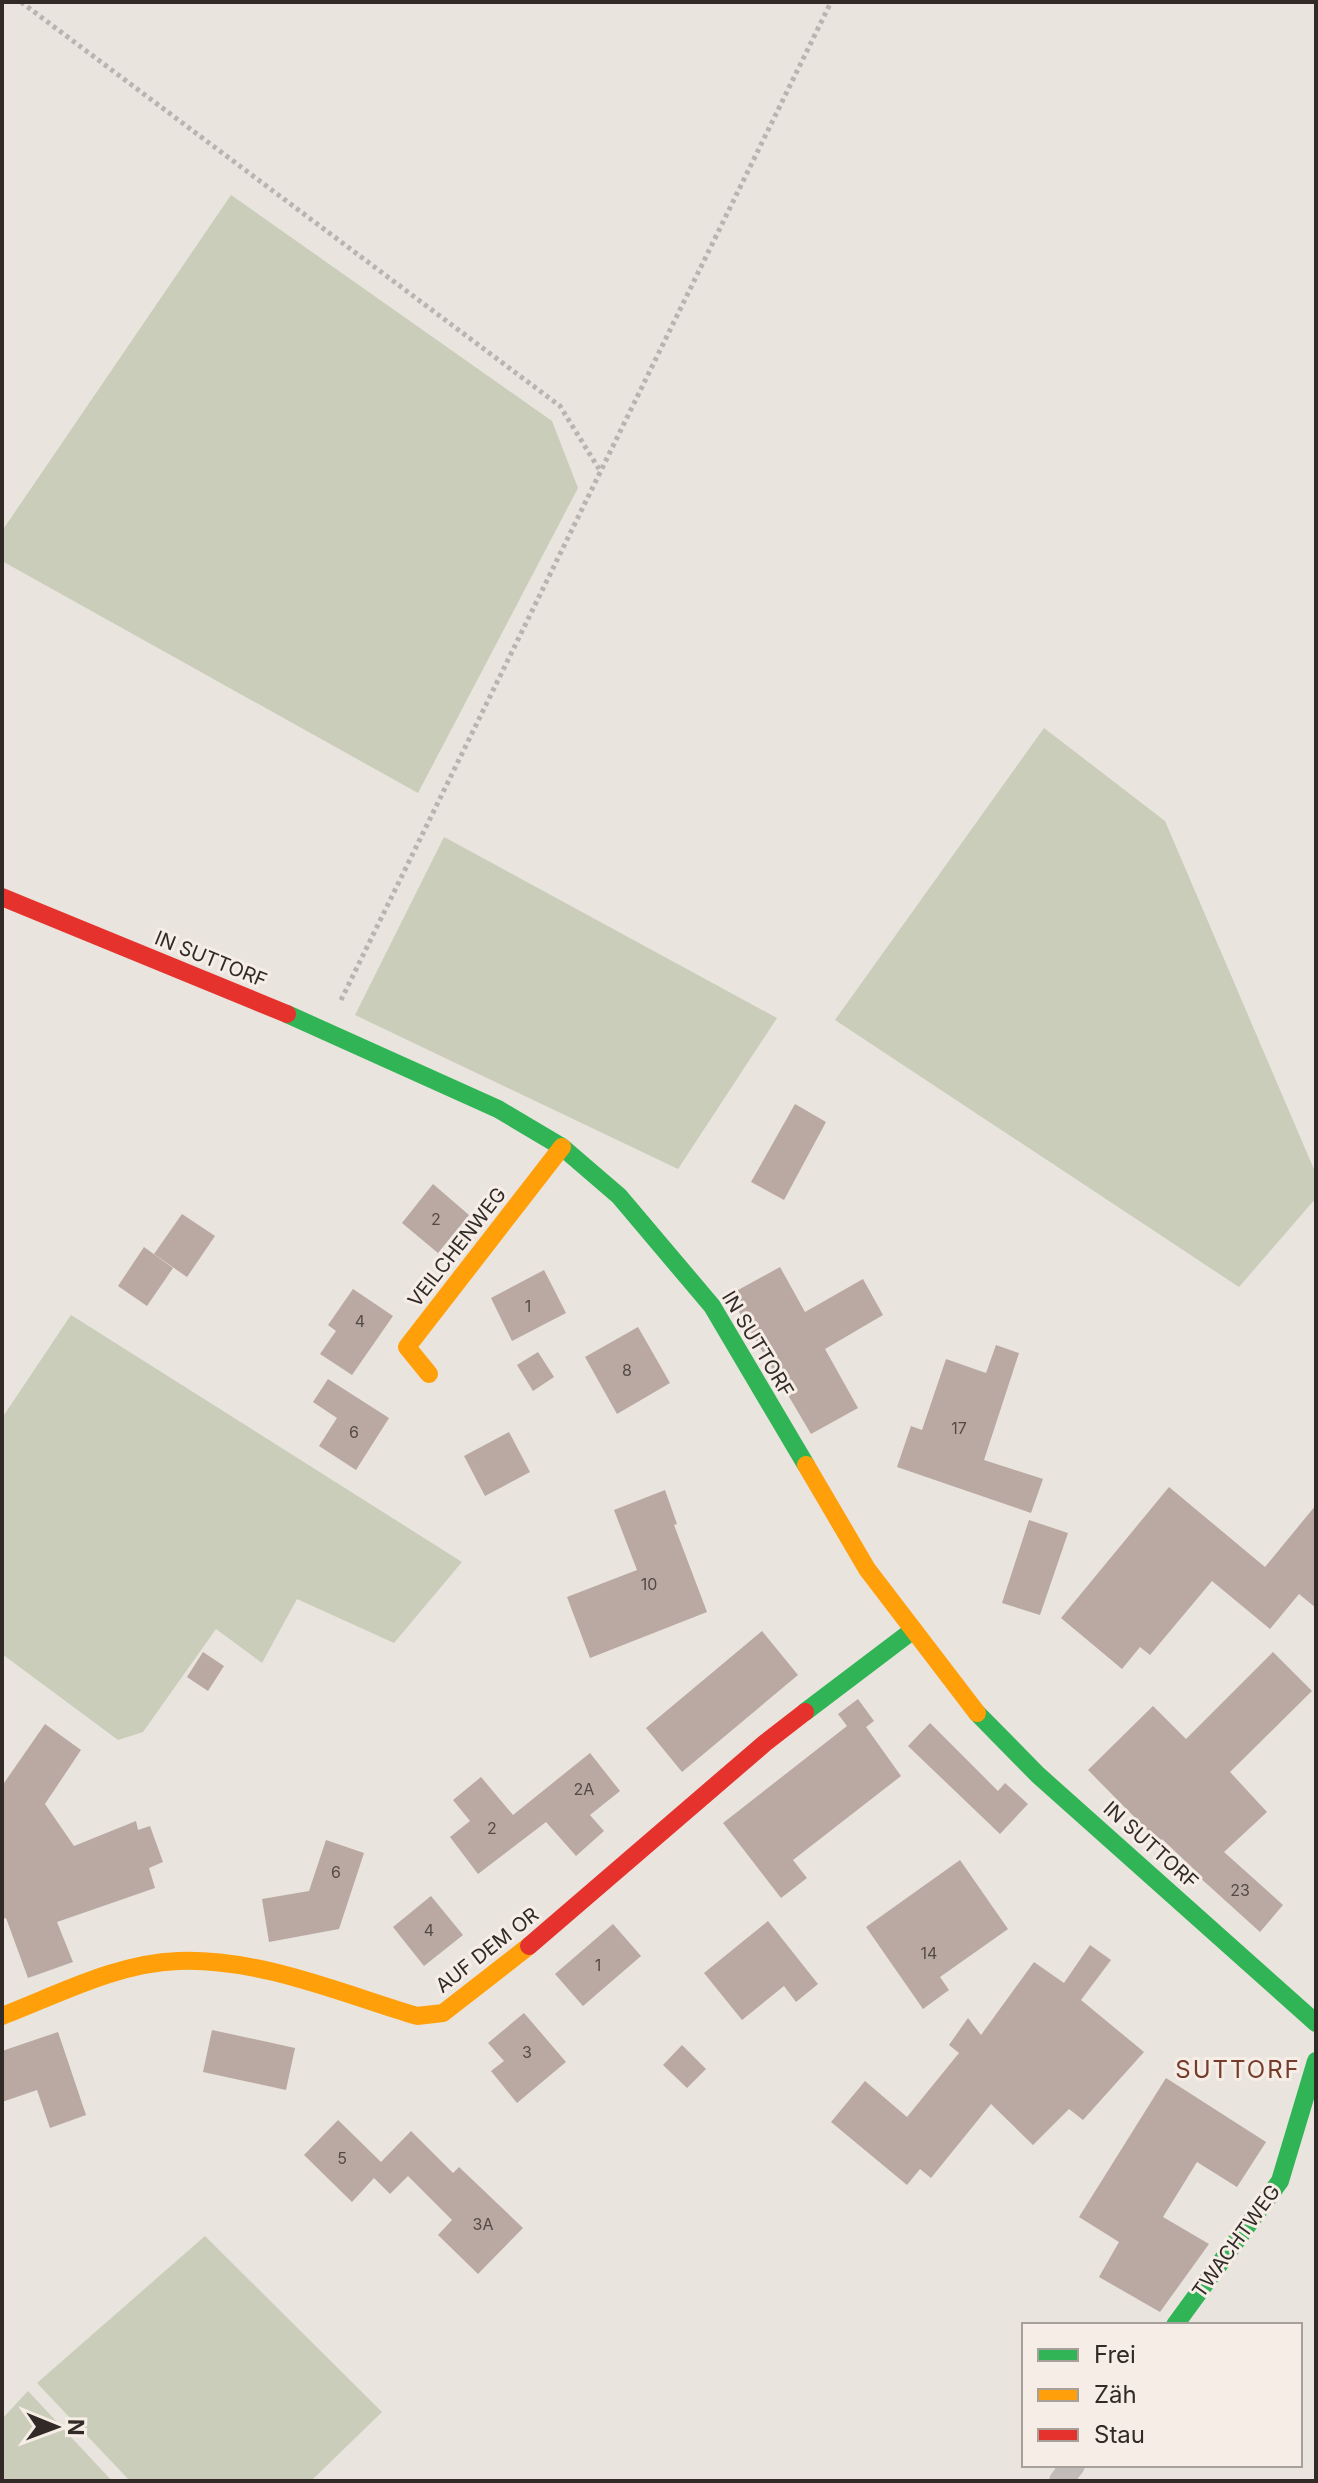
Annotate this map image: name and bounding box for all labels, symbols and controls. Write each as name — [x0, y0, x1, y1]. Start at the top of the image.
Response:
street label: IN SUTTORF — [151, 926, 271, 992]
street label: VEILCHENWEG — [403, 1182, 511, 1312]
house number: 2 — [431, 1209, 441, 1229]
street label: IN SUTTORF — [717, 1287, 799, 1401]
house number: 1 — [525, 1296, 531, 1316]
house number: 4 — [355, 1311, 365, 1331]
house number: 8 — [622, 1360, 632, 1380]
house number: 17 — [951, 1418, 967, 1438]
house number: 6 — [349, 1422, 359, 1442]
house number: 10 — [641, 1574, 657, 1594]
house number: 2A — [574, 1779, 594, 1799]
street label: IN SUTTORF — [1099, 1796, 1203, 1894]
house number: 2 — [487, 1818, 497, 1838]
house number: 6 — [331, 1862, 341, 1882]
house number: 23 — [1230, 1880, 1250, 1900]
street label: AUF DEM OR — [431, 1902, 543, 1998]
house number: 4 — [424, 1920, 434, 1940]
house number: 14 — [921, 1943, 937, 1963]
house number: 1 — [595, 1955, 601, 1975]
house number: 3 — [522, 2042, 532, 2062]
district label: SUTTORF — [1175, 2055, 1301, 2084]
house number: 5 — [337, 2148, 347, 2168]
street label: TWACHTWEG — [1187, 2180, 1285, 2302]
house number: 3A — [473, 2214, 493, 2234]
legend — [1022, 2323, 1302, 2467]
text: Frei — [1094, 2340, 1136, 2369]
text: Zäh — [1094, 2380, 1137, 2409]
north arrow — [16, 2387, 96, 2467]
text: N — [63, 2419, 89, 2436]
text: Stau — [1094, 2420, 1145, 2449]

